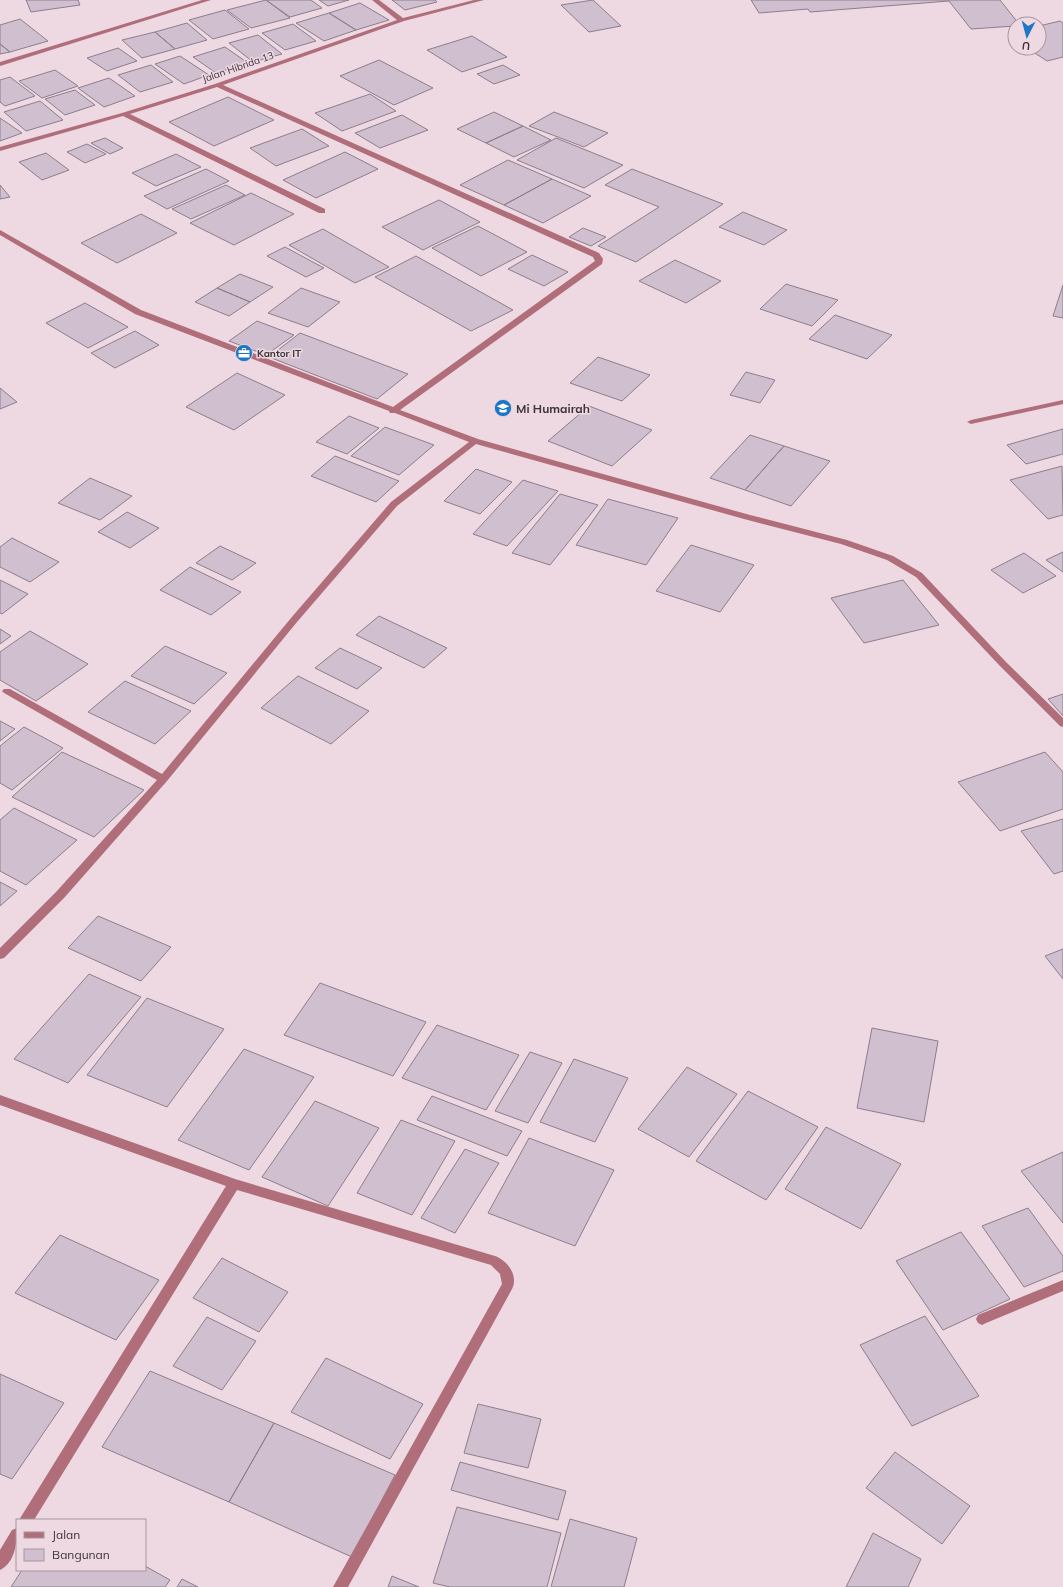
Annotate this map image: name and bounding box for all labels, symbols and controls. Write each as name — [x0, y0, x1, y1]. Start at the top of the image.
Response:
north arrow — [1007, 16, 1047, 56]
text: U — [1021, 39, 1031, 53]
street label: Jalan Hibrida 13 — [201, 49, 275, 85]
office icon: Kantor IT — [234, 343, 254, 363]
place label: Kantor IT — [257, 347, 302, 360]
school or university icon: Mi Humairah — [493, 398, 513, 418]
place label: Mi Humairah — [516, 401, 590, 416]
legend — [16, 1519, 146, 1571]
text: Jalan — [52, 1527, 80, 1542]
text: Bangunan — [52, 1547, 110, 1562]

